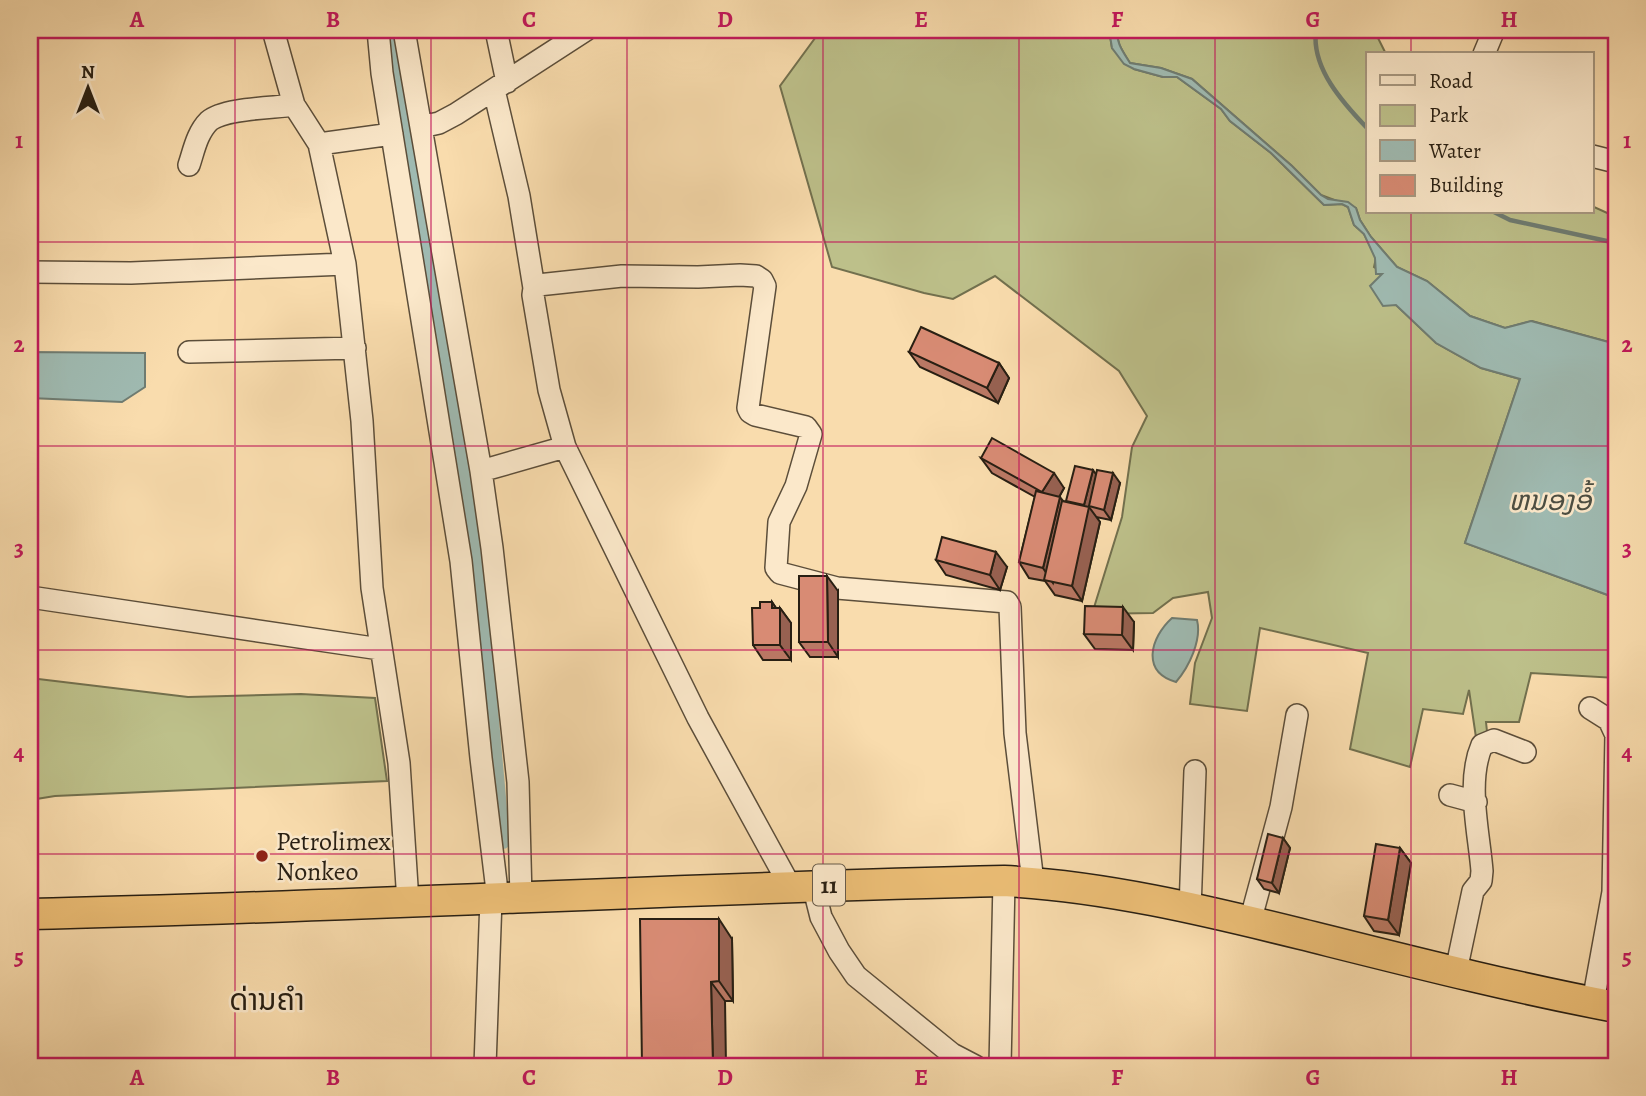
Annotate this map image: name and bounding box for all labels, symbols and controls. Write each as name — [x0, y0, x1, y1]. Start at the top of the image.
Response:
text: A — [129, 4, 145, 35]
text: B — [326, 4, 340, 35]
text: C — [522, 4, 536, 35]
text: D — [717, 4, 733, 35]
text: E — [914, 4, 928, 35]
text: F — [1111, 4, 1124, 35]
text: G — [1305, 4, 1321, 35]
text: H — [1500, 4, 1518, 35]
north arrow — [52, 52, 122, 122]
legend — [1366, 52, 1594, 214]
text: N — [81, 59, 95, 85]
text: Road — [1429, 67, 1473, 95]
text: Park — [1429, 101, 1469, 129]
text: 1 — [15, 125, 23, 156]
text: 1 — [1623, 125, 1631, 156]
text: Water — [1428, 137, 1481, 165]
text: Building — [1429, 171, 1504, 199]
text: 2 — [13, 329, 25, 360]
text: 2 — [1621, 329, 1633, 360]
water label: ຫນອງອໍ້ — [1509, 480, 1594, 520]
text: 3 — [14, 533, 24, 564]
text: 3 — [1622, 533, 1632, 564]
text: 4 — [14, 737, 25, 768]
text: 4 — [1622, 737, 1633, 768]
place label: Petrolimex Nonkeo — [276, 824, 391, 889]
marker: Petrolimex Nonkeo — [254, 848, 270, 864]
road number: 11 — [813, 864, 845, 906]
text: 5 — [14, 941, 24, 972]
text: 5 — [1622, 941, 1632, 972]
district label: ດ່ານຄໍາ — [229, 980, 305, 1020]
text: A — [129, 1062, 145, 1093]
text: B — [326, 1062, 340, 1093]
text: C — [522, 1062, 536, 1093]
text: D — [717, 1062, 733, 1093]
text: E — [914, 1062, 928, 1093]
text: F — [1111, 1062, 1124, 1093]
text: G — [1305, 1062, 1321, 1093]
text: H — [1500, 1062, 1518, 1093]

